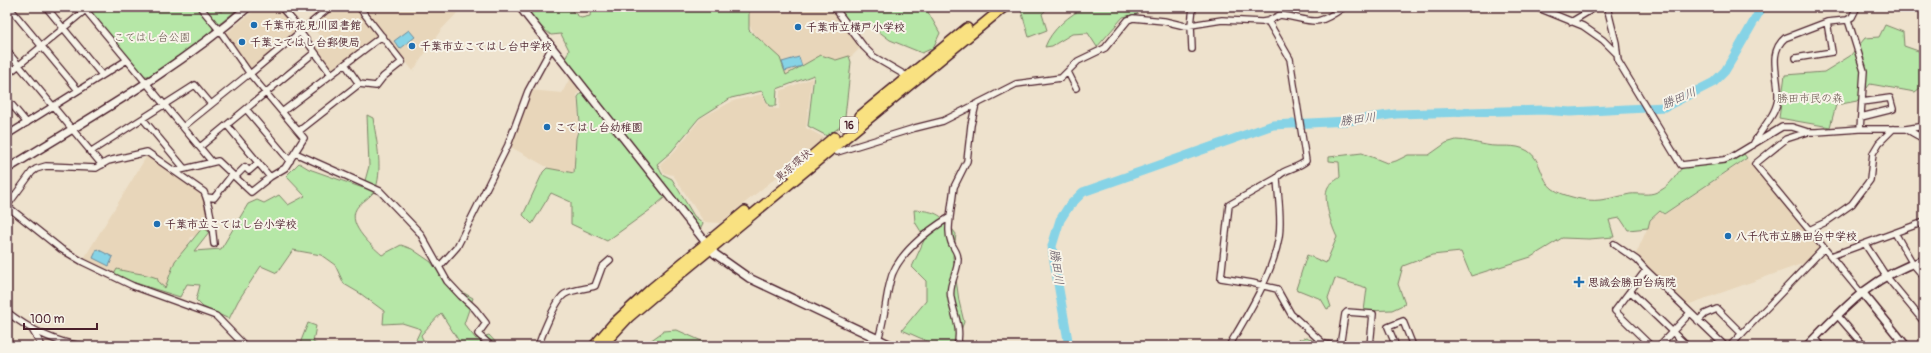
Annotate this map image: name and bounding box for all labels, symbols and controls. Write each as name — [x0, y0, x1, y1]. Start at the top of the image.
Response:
place label: 千葉市花見川図書館 — [262, 19, 361, 32]
marker: 千葉市花見川図書館 — [249, 20, 259, 30]
place label: 千葉市立横戸小学校 — [806, 21, 905, 34]
marker: 千葉市立横戸小学校 — [793, 22, 803, 32]
park label: こてはし台公園 — [114, 31, 190, 44]
place label: 千葉こてはし台郵便局 — [250, 36, 360, 49]
marker: 千葉こてはし台郵便局 — [237, 37, 247, 47]
place label: 千葉市立こてはし台中学校 — [420, 40, 552, 53]
marker: 千葉市立こてはし台中学校 — [407, 41, 417, 51]
water label: 勝田川 — [1660, 85, 1699, 112]
park label: 勝田市民の森 — [1777, 92, 1843, 105]
water label: 勝田川 — [1339, 110, 1377, 129]
road number: 16 — [840, 117, 858, 133]
place label: こてはし台幼稚園 — [555, 121, 643, 134]
marker: こてはし台幼稚園 — [542, 122, 552, 132]
street label: 東京環状 — [772, 146, 814, 185]
place label: 千葉市立こてはし台小学校 — [165, 218, 297, 231]
marker: 千葉市立こてはし台小学校 — [152, 219, 162, 229]
place label: 八千代市立勝田台中学校 — [1736, 230, 1857, 243]
marker: 八千代市立勝田台中学校 — [1723, 231, 1733, 241]
water label: 勝田川 — [1047, 248, 1066, 286]
marker: 思誠会勝田台病院 — [1573, 276, 1585, 288]
place label: 思誠会勝田台病院 — [1588, 276, 1676, 289]
scale bar — [24, 305, 97, 331]
text: 100 m — [30, 312, 65, 327]

